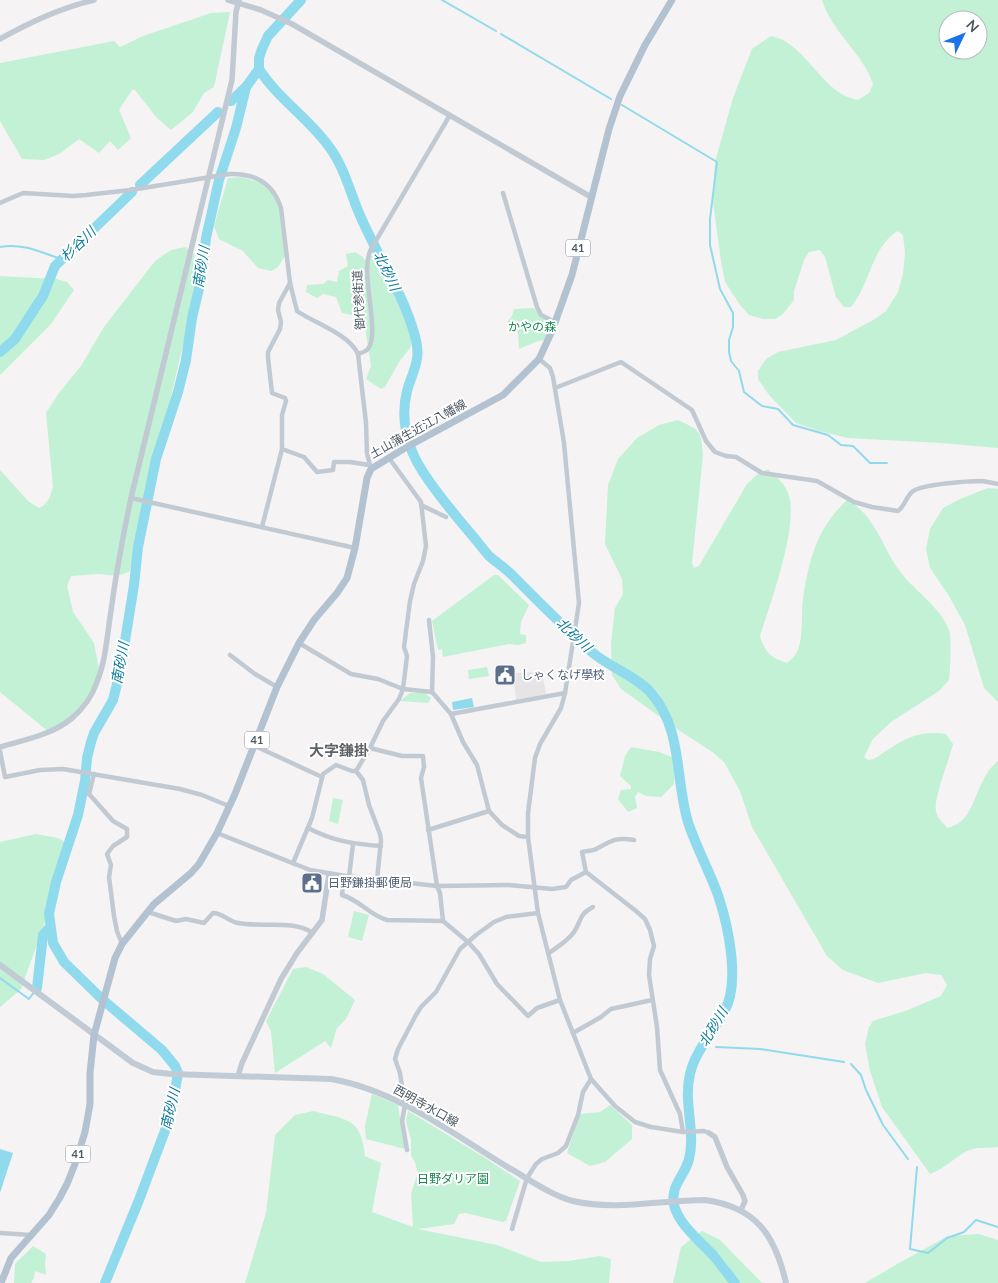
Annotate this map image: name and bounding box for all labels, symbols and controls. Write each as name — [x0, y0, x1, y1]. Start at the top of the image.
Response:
north arrow — [938, 10, 988, 60]
text: N — [963, 16, 983, 36]
water label: 杉谷川 — [57, 222, 100, 264]
road number: 41 — [566, 240, 590, 256]
water label: 南砂川 — [189, 243, 212, 289]
water label: 北砂川 — [371, 248, 405, 295]
street label: 御代参街道 — [349, 270, 368, 330]
park label: かやの森 — [508, 319, 556, 334]
street label: 土山蒲生近江八幡線 — [367, 396, 469, 461]
water label: 北砂川 — [553, 614, 597, 657]
water label: 南砂川 — [107, 639, 132, 685]
public building icon: しゃくなげ學校 — [493, 663, 517, 687]
place label: しゃくなげ學校 — [521, 667, 605, 682]
road number: 41 — [244, 732, 270, 748]
district label: 大字鎌掛 — [309, 741, 369, 759]
public building icon: 日野鎌掛郵便局 — [300, 871, 324, 895]
place label: 日野鎌掛郵便局 — [328, 875, 412, 890]
water label: 北砂川 — [694, 1003, 732, 1049]
street label: 西明寺水口線 — [391, 1082, 461, 1130]
water label: 南砂川 — [157, 1085, 183, 1131]
road number: 41 — [66, 1146, 90, 1162]
park label: 日野ダリア園 — [417, 1171, 489, 1186]

